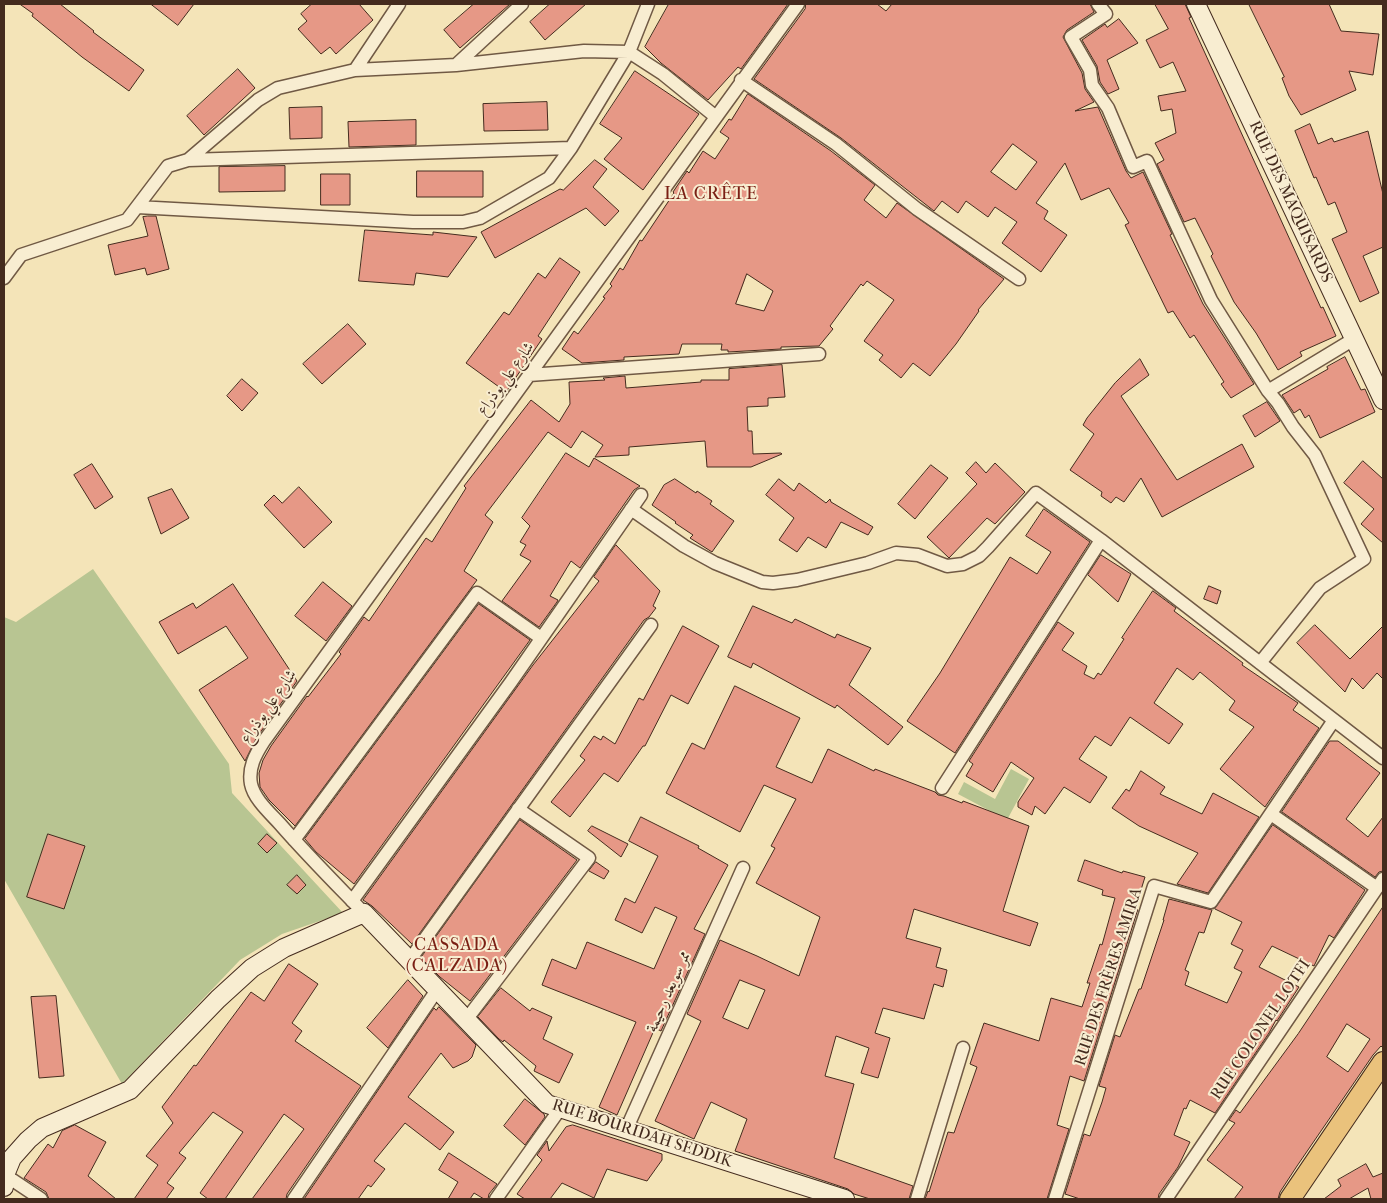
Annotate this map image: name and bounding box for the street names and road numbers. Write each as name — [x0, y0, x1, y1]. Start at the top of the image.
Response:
street label: RUE DES MAQUISARDS — [1244, 118, 1336, 286]
street label: شارع علي بوذراع — [473, 339, 539, 419]
street label: شارع علي بوذراع — [237, 666, 301, 748]
street label: RUE DES FRÈRES AMIRA — [1071, 885, 1147, 1069]
street label: ممر سويعد رحيمة — [643, 948, 695, 1036]
street label: RUE COLONEL LOTFI — [1207, 956, 1315, 1104]
street label: RUE BOURIDAH SEDDIK — [550, 1096, 734, 1172]

